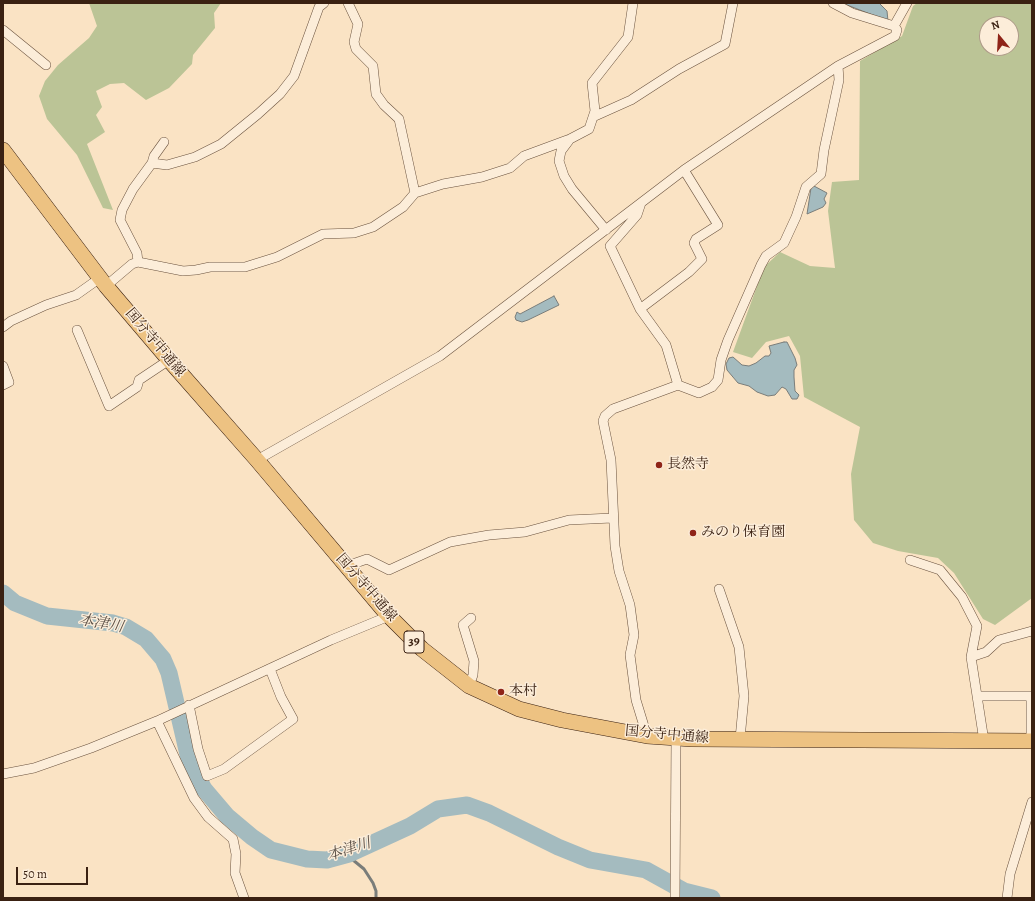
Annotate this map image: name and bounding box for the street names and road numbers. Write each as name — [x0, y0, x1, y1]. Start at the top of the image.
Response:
street label: 国分寺中通線 — [122, 305, 188, 381]
street label: 国分寺中通線 — [332, 551, 400, 625]
road number: 39 — [404, 631, 424, 653]
street label: 国分寺中通線 — [624, 723, 710, 747]

